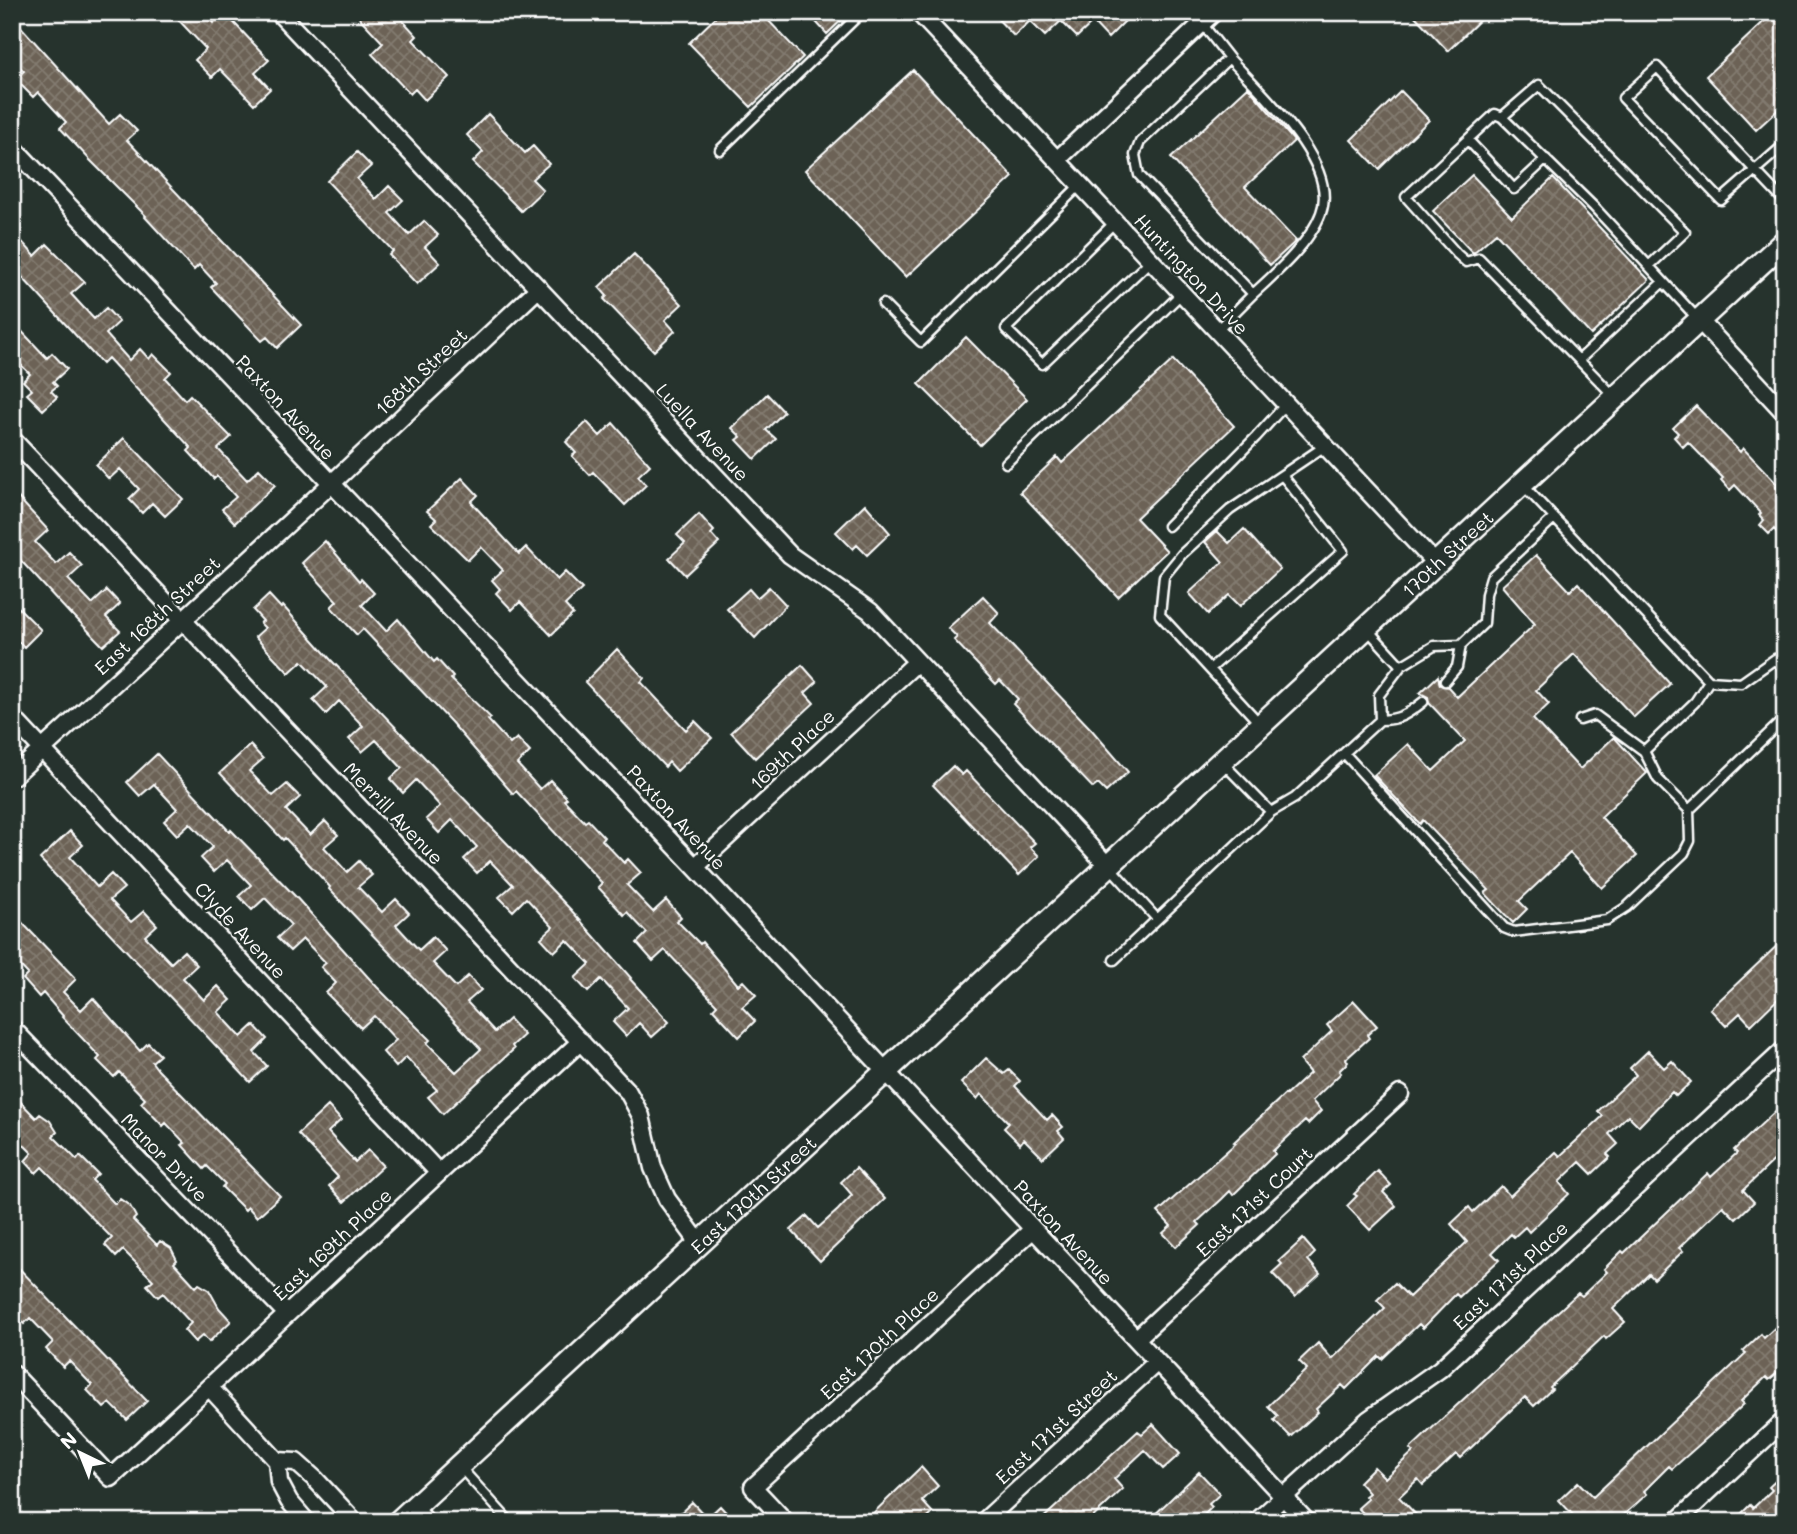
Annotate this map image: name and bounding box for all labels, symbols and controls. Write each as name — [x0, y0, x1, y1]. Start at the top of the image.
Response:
street label: Huntington Drive — [1129, 208, 1255, 340]
street label: 168th Street — [370, 322, 472, 420]
street label: Paxton Avenue — [231, 349, 341, 465]
street label: Luella Avenue — [651, 378, 755, 486]
street label: 170th Street — [1396, 504, 1498, 602]
street label: East 168th Street — [89, 550, 225, 680]
street label: 169th Place — [744, 703, 840, 795]
street label: Merrill Avenue — [339, 756, 449, 870]
street label: Paxton Avenue — [622, 759, 732, 875]
street label: Clyde Avenue — [190, 876, 292, 984]
street label: Manor Drive — [116, 1107, 214, 1207]
street label: East 170th Street — [684, 1130, 821, 1259]
street label: East 171st Court — [1190, 1140, 1318, 1262]
street label: Paxton Avenue — [1009, 1174, 1119, 1290]
street label: East 169th Place — [267, 1182, 397, 1306]
street label: East 171st Place — [1447, 1215, 1573, 1335]
street label: East 170th Place — [814, 1282, 944, 1404]
street label: East 171st Street — [990, 1363, 1122, 1489]
north arrow — [46, 1418, 116, 1488]
text: N — [54, 1426, 82, 1454]

